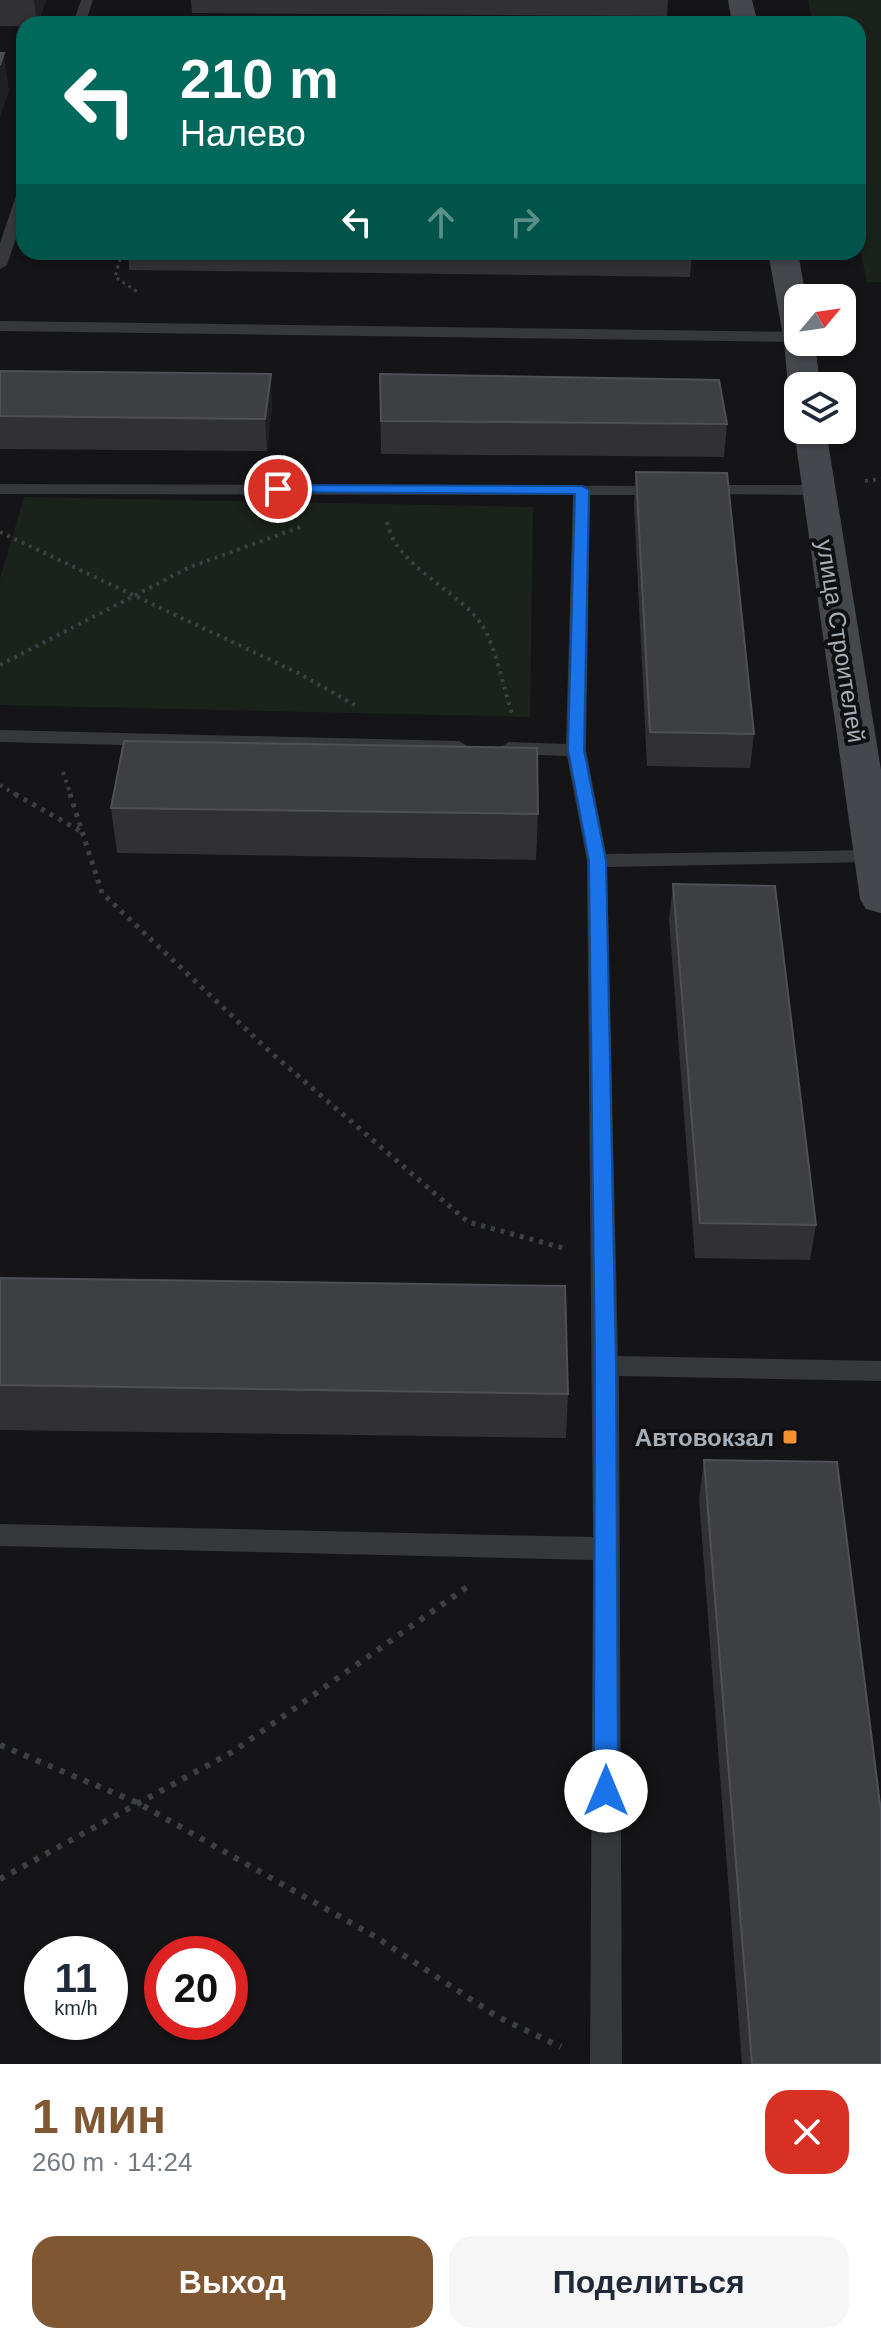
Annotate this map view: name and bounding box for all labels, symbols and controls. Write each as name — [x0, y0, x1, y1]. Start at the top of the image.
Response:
text: 210 m — [180, 47, 339, 110]
icon: left — [48, 48, 152, 152]
text: Налево — [180, 113, 306, 154]
icon: left — [335, 200, 379, 244]
icon: ahead — [419, 200, 463, 244]
icon: right — [503, 200, 547, 244]
north arrow — [784, 284, 856, 356]
map controls — [784, 284, 856, 444]
button: layers — [784, 372, 856, 444]
pin — [244, 455, 312, 523]
icon: arrive — [256, 467, 300, 511]
street label: улица Строителей — [812, 538, 870, 744]
place label: Автовокзал — [635, 1424, 774, 1451]
marker: Автовокзал — [781, 1428, 799, 1446]
position arrow — [564, 1749, 648, 1833]
speed limit sign: 20 — [144, 1936, 248, 2040]
text: 11 — [55, 1956, 97, 2000]
text: km/h — [54, 1997, 98, 2019]
text: 1 мин — [32, 2090, 166, 2143]
button: close — [765, 2090, 849, 2174]
text: 260 m · 14:24 — [32, 2147, 192, 2177]
button: Выход — [32, 2236, 433, 2328]
button: Поделиться — [449, 2236, 849, 2328]

